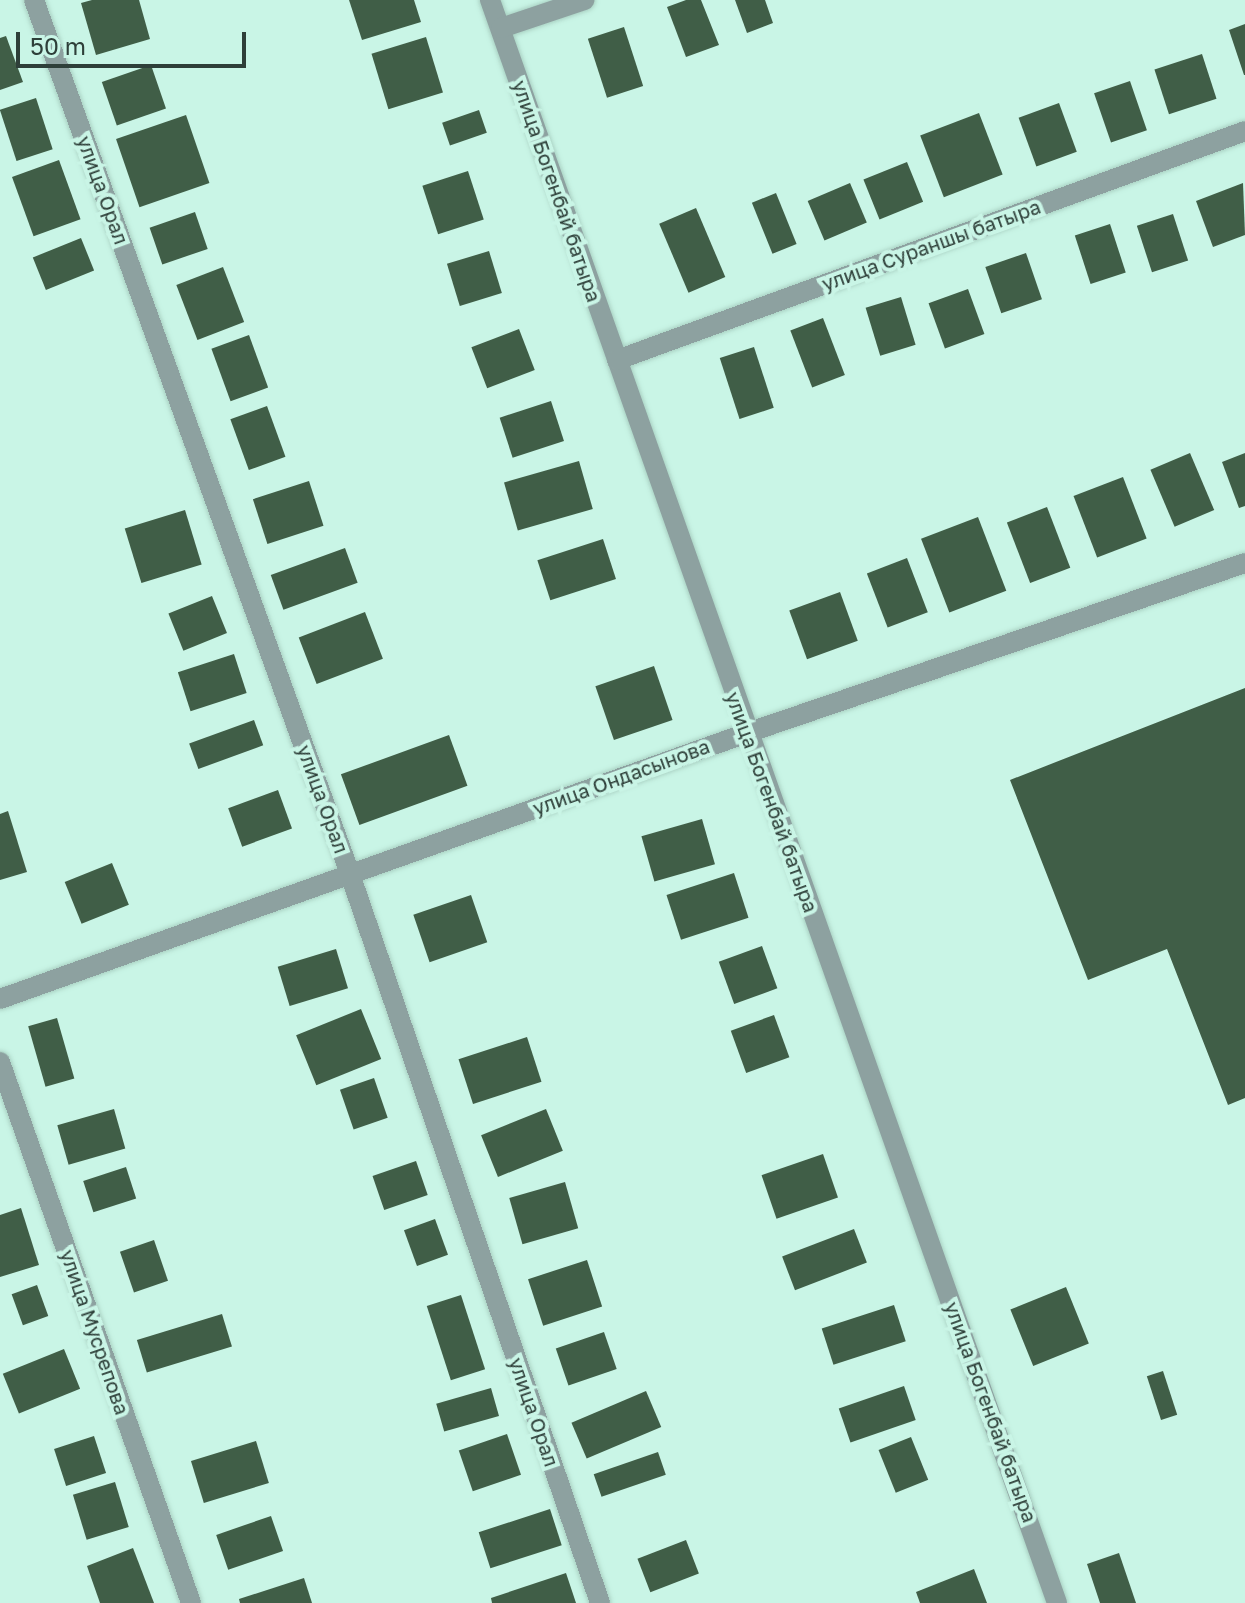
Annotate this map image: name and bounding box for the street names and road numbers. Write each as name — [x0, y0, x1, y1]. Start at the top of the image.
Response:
street label: улица Богенбай батыра — [508, 77, 606, 305]
street label: улица Орал — [72, 132, 134, 248]
street label: улица Сураншы батыра — [818, 194, 1044, 296]
street label: улица Богенбай батыра — [721, 688, 823, 916]
street label: улица Ондасынова — [529, 734, 713, 820]
street label: улица Орал — [292, 741, 354, 857]
street label: улица Мусрепова — [55, 1246, 135, 1418]
street label: улица Богенбай батыра — [940, 1298, 1042, 1526]
street label: улица Орал — [504, 1354, 564, 1470]

